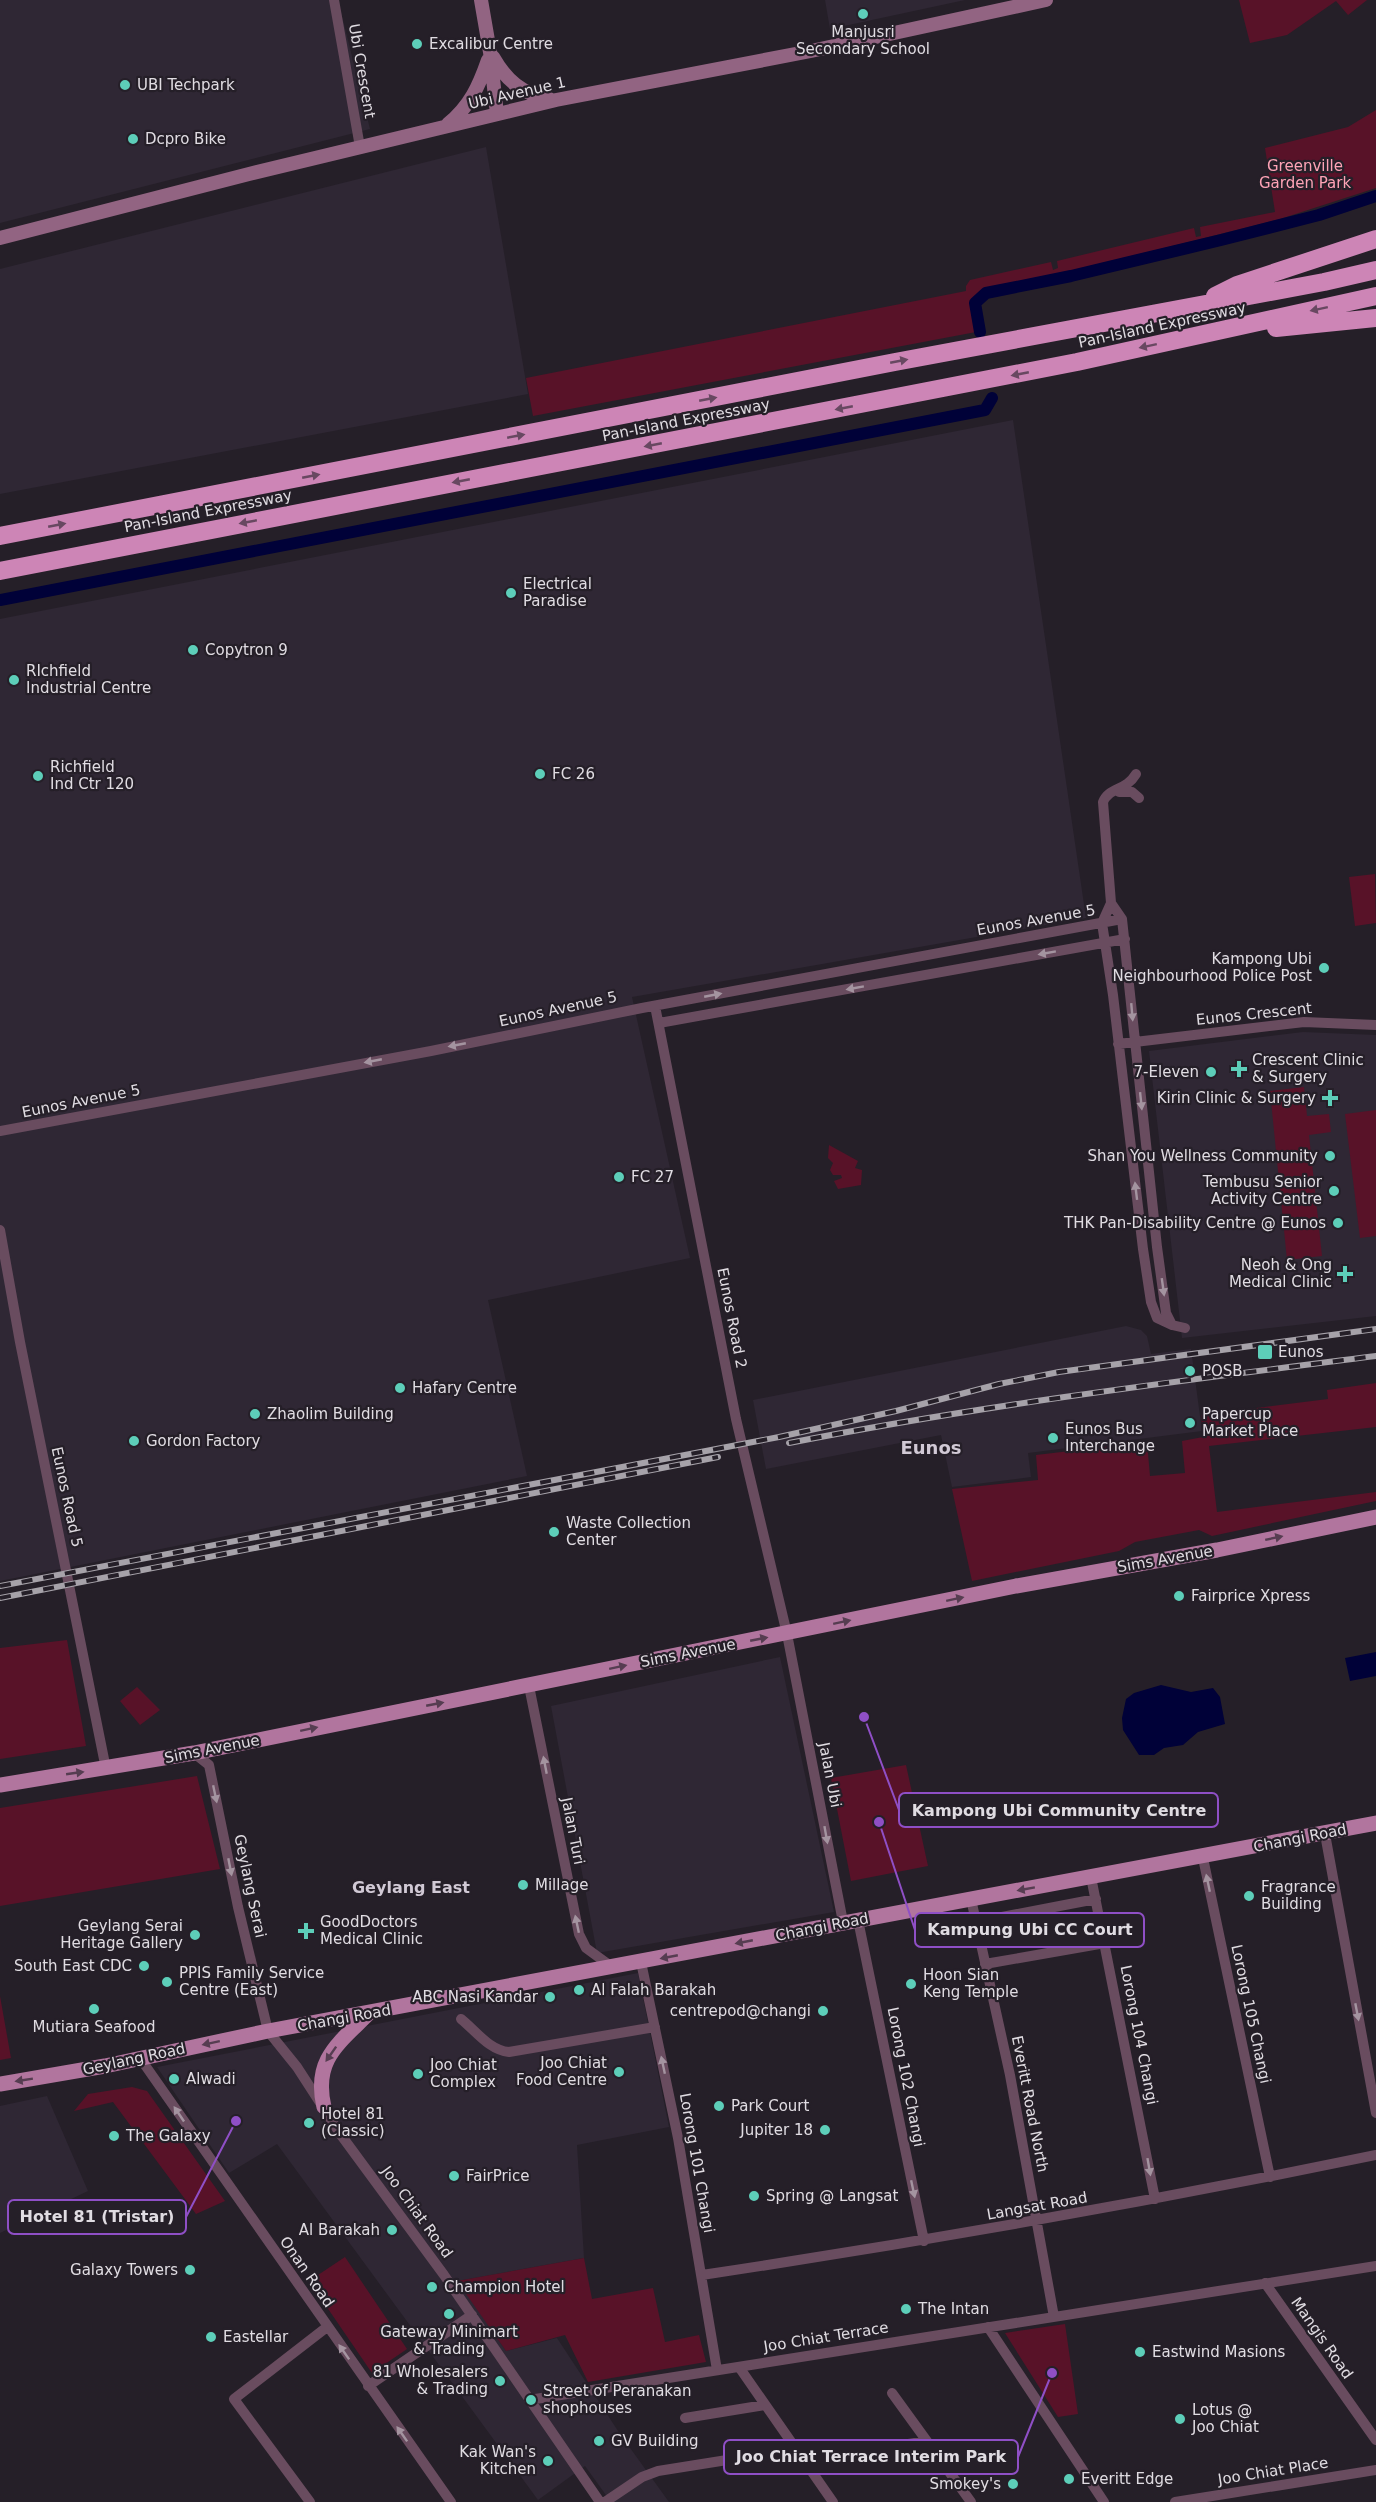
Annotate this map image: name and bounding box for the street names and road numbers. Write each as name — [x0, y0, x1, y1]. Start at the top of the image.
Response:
street label: Ubi Crescent — [345, 22, 379, 120]
street label: Ubi Avenue 1 — [467, 73, 567, 113]
street label: Pan-Island Expressway — [1077, 298, 1248, 352]
street label: Pan-Island Expressway — [600, 395, 772, 445]
street label: Pan-Island Expressway — [122, 486, 294, 536]
street label: Eunos Avenue 5 — [975, 901, 1097, 939]
street label: Eunos Avenue 5 — [497, 988, 619, 1030]
street label: Eunos Crescent — [1195, 999, 1313, 1029]
street label: Eunos Avenue 5 — [20, 1081, 142, 1121]
street label: Eunos Road 2 — [713, 1266, 751, 1370]
street label: Eunos Road 5 — [48, 1445, 86, 1549]
street label: Sims Avenue — [1116, 1542, 1214, 1576]
street label: Sims Avenue — [639, 1635, 737, 1671]
street label: Sims Avenue — [163, 1731, 261, 1767]
street label: Jalan Ubi — [815, 1740, 845, 1809]
street label: Jalan Turi — [557, 1795, 588, 1866]
street label: Changi Road — [1252, 1820, 1348, 1856]
street label: Geylang Serai — [230, 1833, 270, 1939]
street label: Changi Road — [774, 1909, 870, 1945]
street label: Lorong 105 Changi — [1227, 1943, 1275, 2085]
street label: Lorong 104 Changi — [1117, 1964, 1161, 2106]
street label: Changi Road — [296, 2001, 392, 2035]
street label: Lorong 102 Changi — [884, 2006, 928, 2148]
street label: Everitt Road North — [1008, 2034, 1052, 2174]
street label: Geylang Road — [81, 2039, 187, 2079]
street label: Lorong 101 Changi — [676, 2092, 718, 2234]
street label: Joo Chiat Road — [377, 2162, 456, 2261]
street label: Langsat Road — [985, 2188, 1089, 2224]
street label: Onan Road — [276, 2233, 338, 2311]
street label: Mangis Road — [1287, 2294, 1357, 2382]
street label: Joo Chiat Terrace — [761, 2318, 890, 2356]
street label: Joo Chiat Place — [1216, 2453, 1329, 2489]

